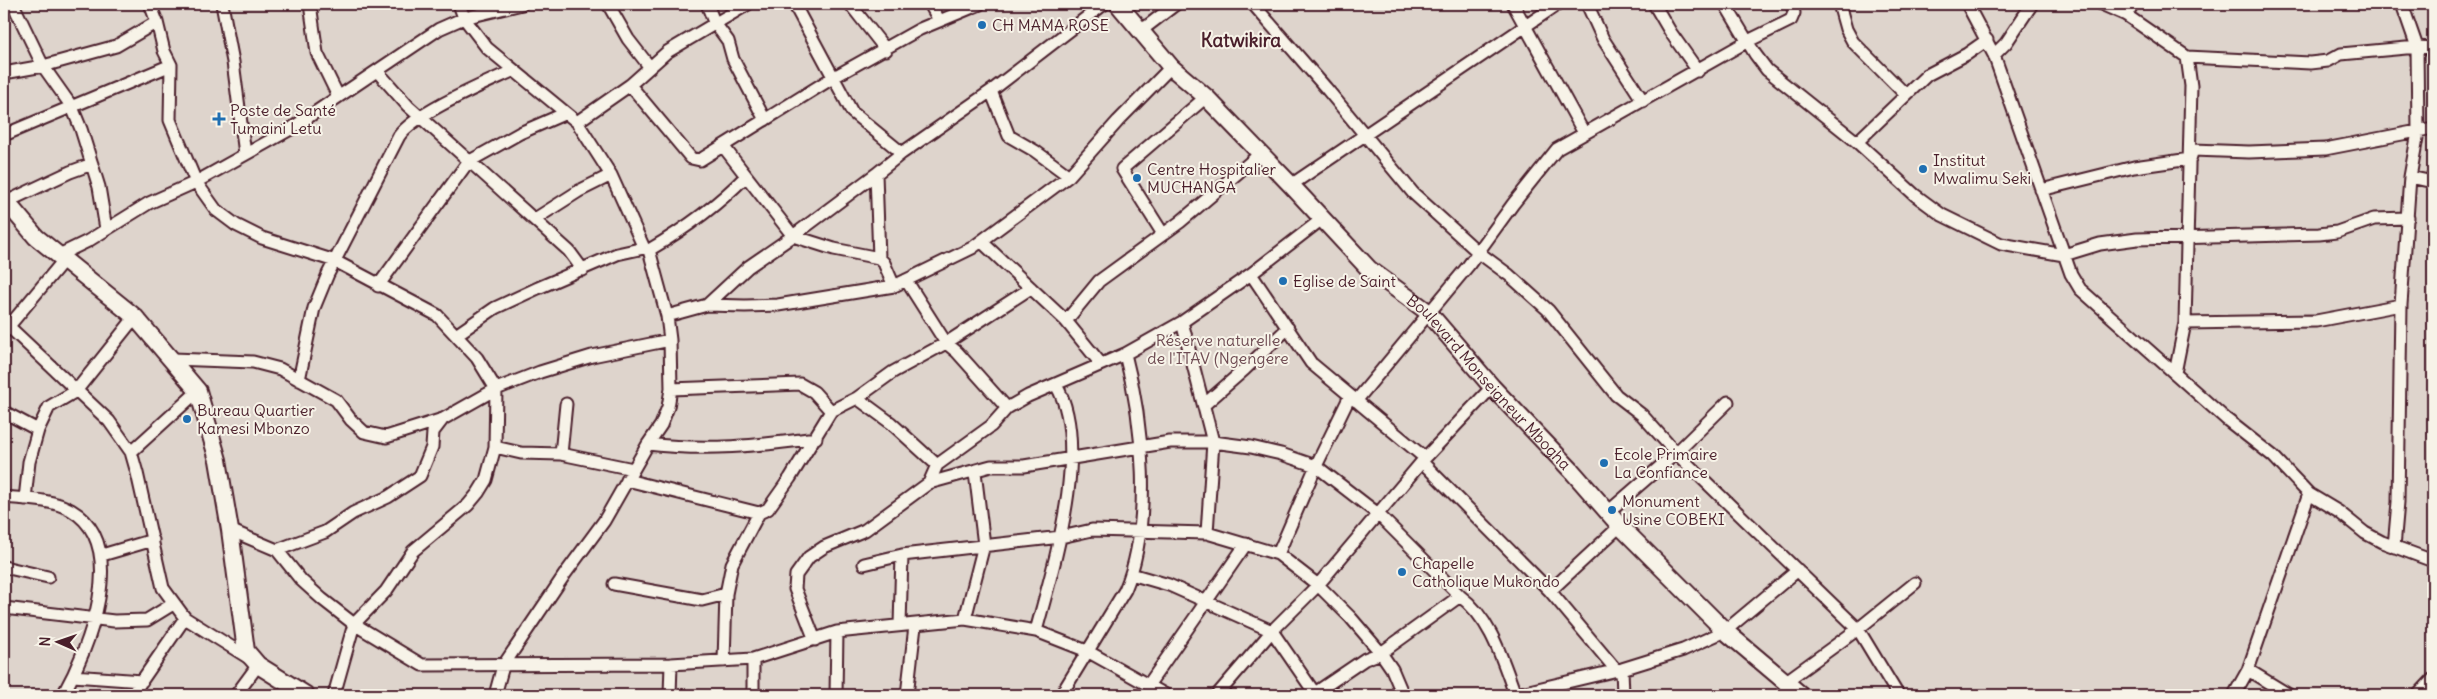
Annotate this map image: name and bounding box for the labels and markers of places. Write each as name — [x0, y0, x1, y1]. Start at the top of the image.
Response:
place label: CH MAMA ROSE — [992, 15, 1109, 35]
marker: CH MAMA ROSE — [976, 19, 988, 31]
place label: Poste de Santé Tumaini Letu — [230, 100, 336, 138]
marker: Poste de Santé Tumaini Letu — [212, 112, 226, 126]
place label: Institut Mwalimu Seki — [1933, 150, 2031, 188]
place label: Centre Hospitalier MUCHANGA — [1147, 159, 1277, 197]
marker: Institut Mwalimu Seki — [1917, 163, 1929, 175]
marker: Centre Hospitalier MUCHANGA — [1131, 172, 1143, 184]
place label: Eglise de Saint — [1293, 271, 1396, 291]
marker: Eglise de Saint — [1277, 275, 1289, 287]
place label: Bureau Quartier Kamesi Mbonzo — [197, 400, 315, 438]
marker: Bureau Quartier Kamesi Mbonzo — [181, 413, 193, 425]
place label: Ecole Primaire La Confiance — [1614, 444, 1717, 482]
marker: Ecole Primaire La Confiance — [1598, 457, 1610, 469]
place label: Monument Usine COBEKI — [1622, 491, 1725, 529]
marker: Monument Usine COBEKI — [1606, 504, 1618, 516]
place label: Chapelle Catholique Mukondo — [1412, 553, 1560, 591]
marker: Chapelle Catholique Mukondo — [1396, 566, 1408, 578]

